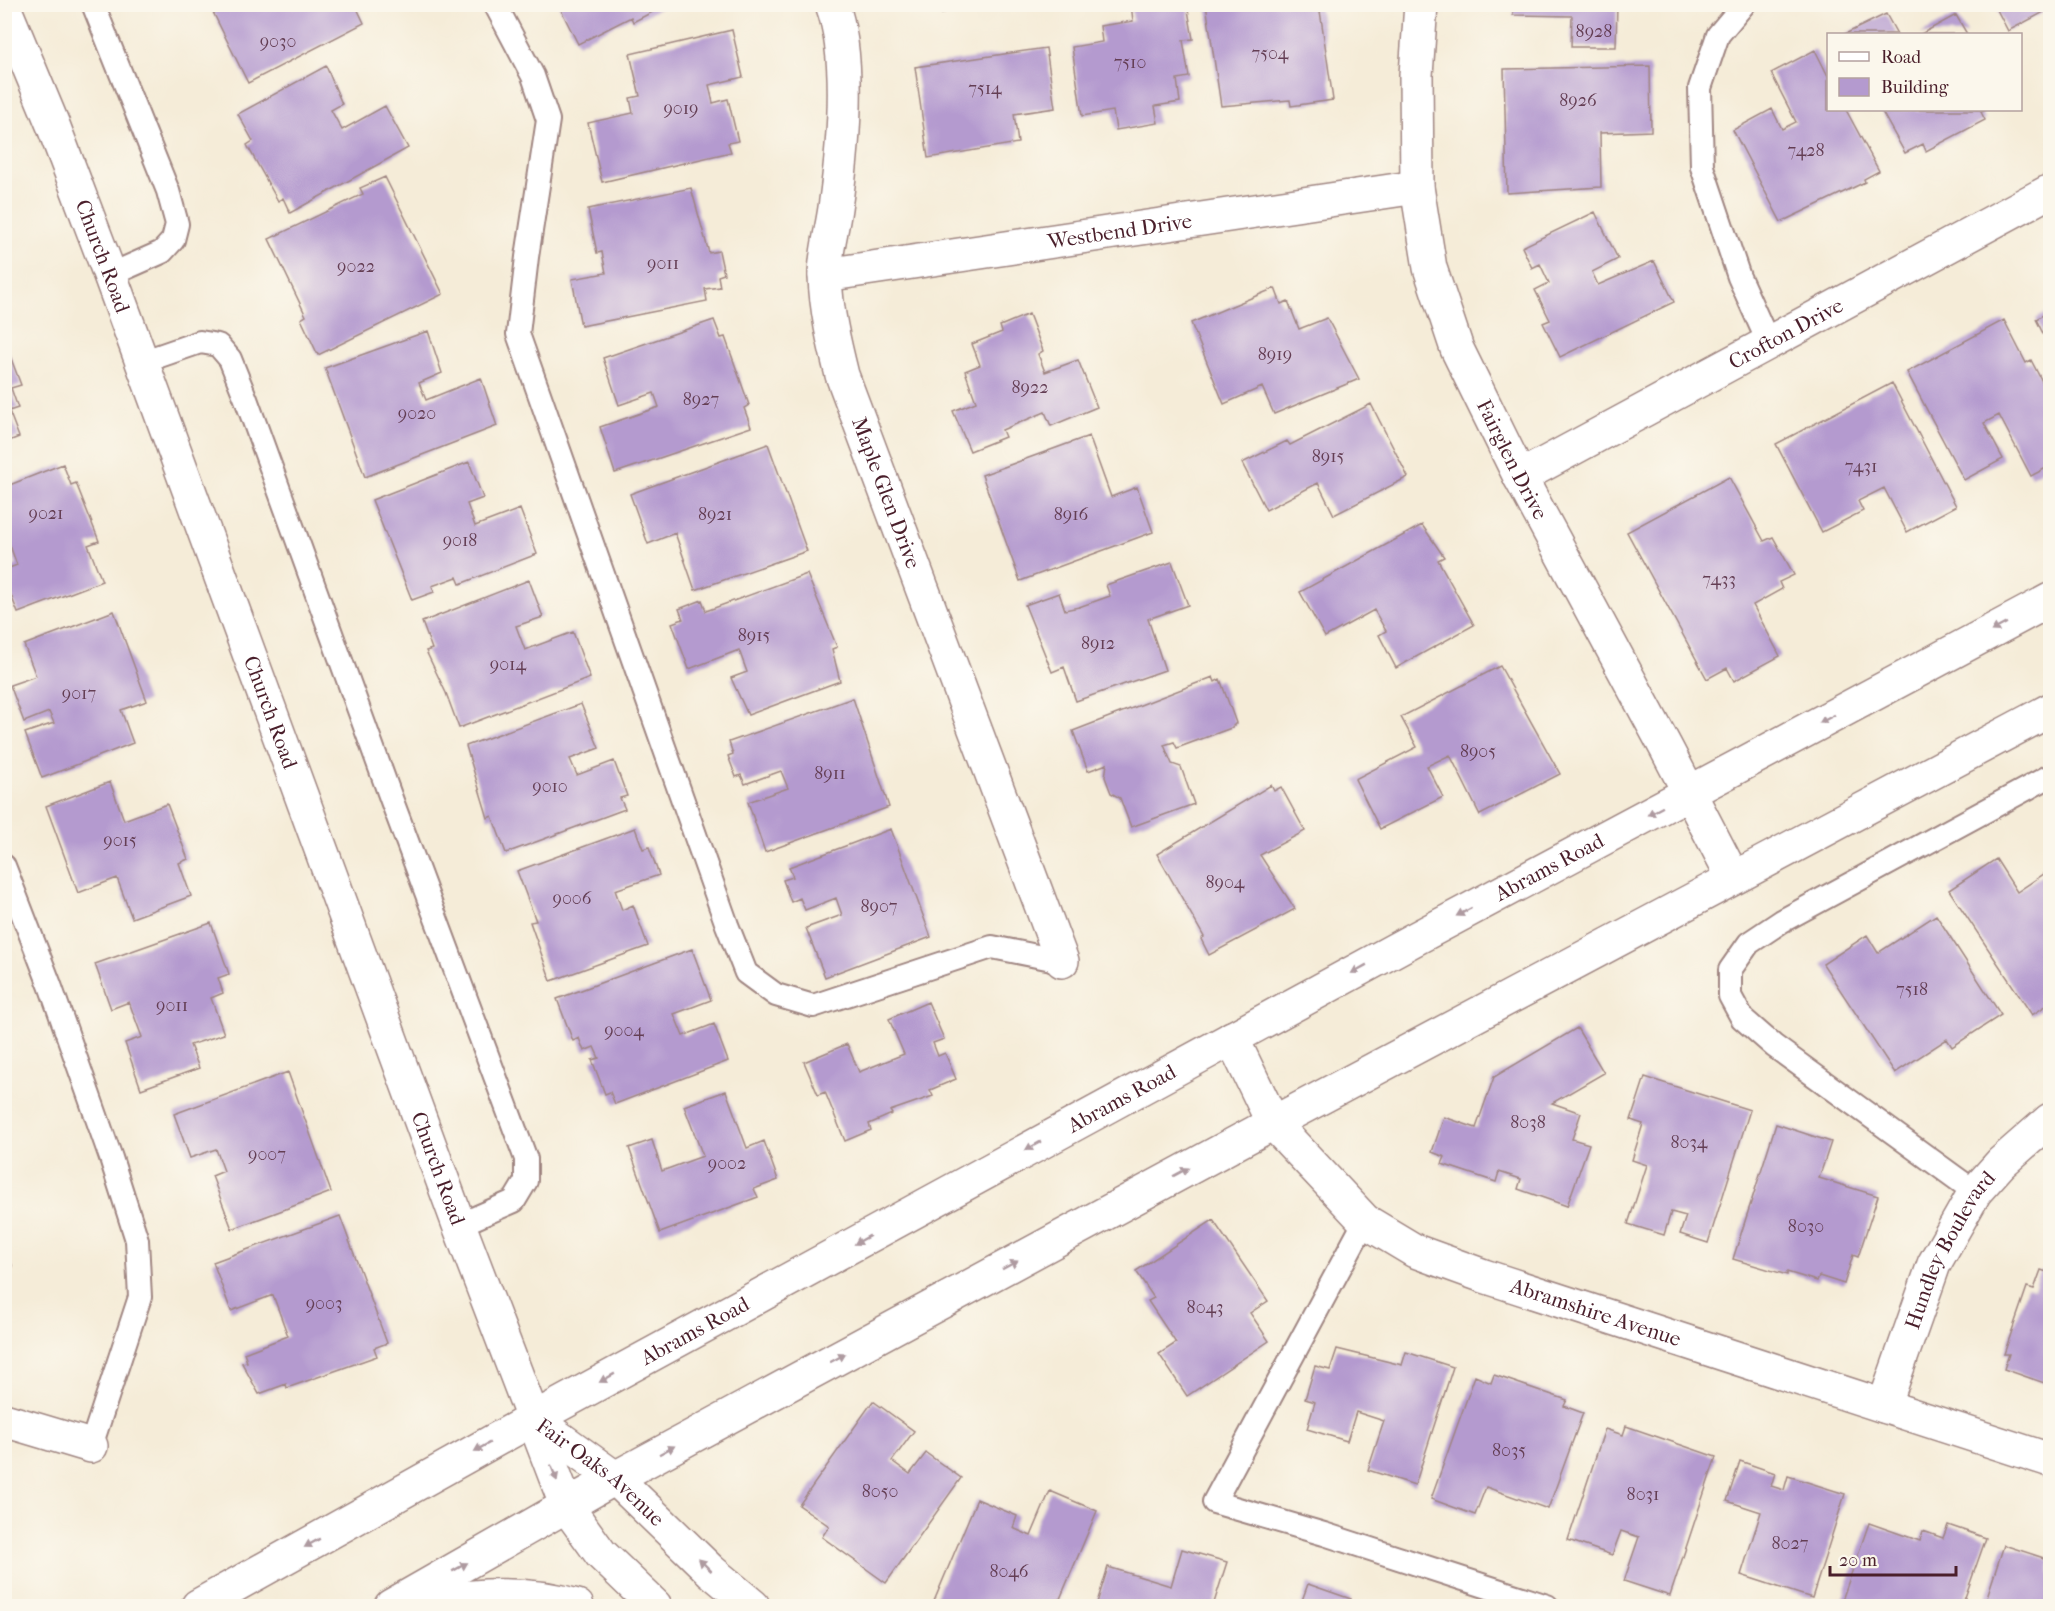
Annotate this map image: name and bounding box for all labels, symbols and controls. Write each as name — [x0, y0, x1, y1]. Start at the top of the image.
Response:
house number: 8928 — [1576, 21, 1612, 42]
house number: 9030 — [260, 31, 296, 52]
legend — [1827, 33, 2022, 111]
house number: 7504 — [1252, 43, 1289, 64]
text: Road — [1881, 47, 1921, 68]
house number: 7510 — [1114, 52, 1146, 73]
text: Building — [1881, 77, 1949, 98]
house number: 7514 — [968, 78, 1002, 99]
house number: 8926 — [1559, 90, 1597, 111]
house number: 9019 — [663, 98, 699, 119]
house number: 7428 — [1787, 140, 1825, 161]
street label: Church Road — [71, 196, 135, 316]
street label: Westbend Drive — [1045, 209, 1194, 254]
house number: 9011 — [647, 253, 679, 274]
house number: 9022 — [337, 256, 375, 277]
street label: Crofton Drive — [1724, 293, 1847, 374]
house number: 8919 — [1258, 344, 1292, 365]
house number: 8922 — [1012, 377, 1049, 398]
house number: 8927 — [683, 389, 720, 410]
street label: Fairglen Drive — [1472, 396, 1553, 524]
house number: 9020 — [398, 403, 436, 424]
street label: Maple Glen Drive — [847, 414, 926, 572]
house number: 8915 — [1312, 446, 1345, 467]
house number: 7431 — [1845, 456, 1877, 477]
house number: 9021 — [28, 503, 64, 524]
house number: 8921 — [698, 504, 732, 525]
house number: 8916 — [1054, 504, 1089, 525]
house number: 9018 — [443, 530, 477, 551]
house number: 7433 — [1702, 569, 1736, 590]
one-way arrow — [1990, 622, 2007, 632]
house number: 8915 — [738, 625, 771, 646]
house number: 8912 — [1081, 633, 1115, 654]
street label: Church Road — [239, 652, 303, 773]
house number: 9014 — [490, 654, 527, 675]
house number: 9017 — [62, 683, 97, 704]
one-way arrow — [1818, 714, 1835, 724]
house number: 8905 — [1460, 741, 1496, 762]
house number: 8911 — [814, 763, 846, 784]
house number: 9010 — [532, 776, 568, 797]
one-way arrow — [1646, 806, 1663, 816]
street label: Abrams Road — [1490, 828, 1608, 906]
house number: 9015 — [103, 830, 137, 851]
house number: 8904 — [1206, 872, 1245, 893]
house number: 9006 — [552, 888, 592, 909]
house number: 8907 — [860, 896, 898, 917]
one-way arrow — [1455, 907, 1472, 917]
one-way arrow — [1351, 964, 1368, 974]
house number: 7518 — [1896, 979, 1928, 1000]
house number: 9011 — [156, 995, 188, 1016]
house number: 9004 — [604, 1020, 644, 1041]
street label: Abrams Road — [1063, 1059, 1181, 1138]
street label: Church Road — [406, 1109, 470, 1229]
house number: 8038 — [1510, 1112, 1546, 1133]
house number: 8034 — [1671, 1132, 1708, 1153]
one-way arrow — [1024, 1141, 1041, 1151]
house number: 9007 — [248, 1144, 286, 1165]
house number: 9002 — [708, 1153, 746, 1174]
street label: Hundley Boulevard — [1900, 1166, 2000, 1332]
one-way arrow — [1173, 1167, 1190, 1177]
house number: 8030 — [1788, 1216, 1824, 1237]
one-way arrow — [853, 1235, 870, 1245]
one-way arrow — [1002, 1260, 1019, 1270]
street label: Abramshire Avenue — [1507, 1273, 1684, 1351]
street label: Abrams Road — [636, 1291, 754, 1370]
house number: 9003 — [306, 1293, 342, 1314]
house number: 8043 — [1187, 1297, 1223, 1318]
one-way arrow — [830, 1353, 847, 1363]
one-way arrow — [599, 1373, 616, 1383]
street label: Fair Oaks Avenue — [532, 1413, 669, 1531]
house number: 8035 — [1492, 1440, 1526, 1461]
one-way arrow — [473, 1442, 490, 1452]
one-way arrow — [659, 1445, 676, 1455]
one-way arrow — [549, 1465, 559, 1483]
house number: 8050 — [862, 1481, 898, 1502]
house number: 8031 — [1627, 1484, 1659, 1505]
house number: 8027 — [1772, 1533, 1809, 1554]
one-way arrow — [304, 1537, 320, 1548]
scale bar — [1830, 1539, 1956, 1577]
text: 20 m — [1839, 1550, 1877, 1571]
one-way arrow — [698, 1559, 712, 1573]
house number: 8046 — [989, 1561, 1029, 1582]
one-way arrow — [452, 1562, 468, 1573]

